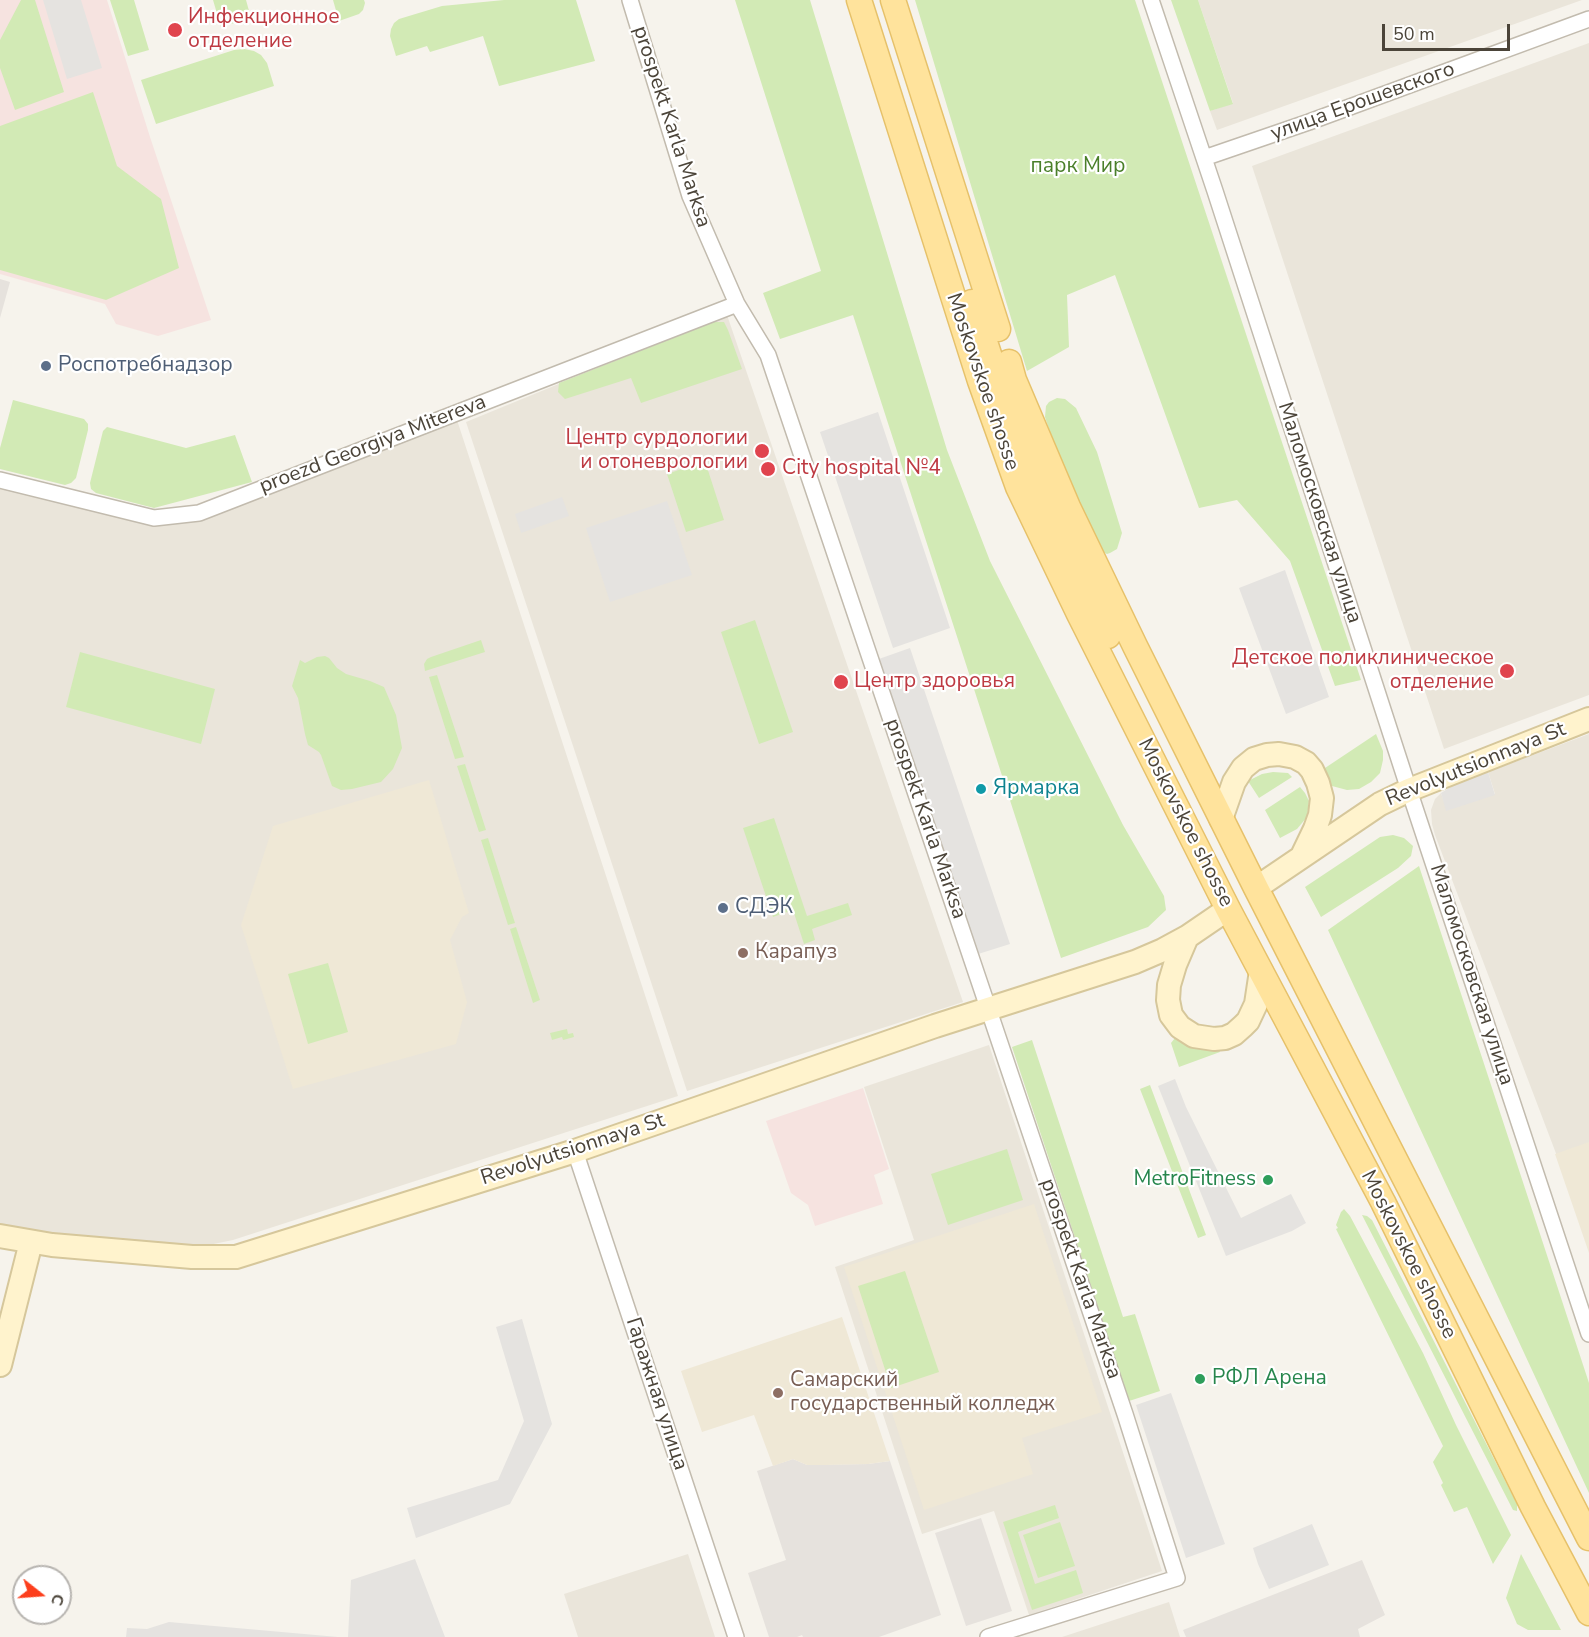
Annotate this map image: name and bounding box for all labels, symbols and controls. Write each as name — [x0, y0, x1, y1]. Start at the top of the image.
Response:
place label: Инфекционное отделение — [188, 5, 340, 55]
scale bar — [1385, 12, 1512, 50]
marker: Инфекционное отделение — [166, 21, 184, 39]
text: 50 m — [1393, 22, 1435, 46]
street label: prospekt Karla Marksa — [626, 23, 716, 231]
street label: улица Ерошевского — [1268, 57, 1458, 147]
park label: парк Мир — [1030, 154, 1126, 180]
street label: Moskovskoe shosse — [940, 290, 1024, 474]
place label: Роспотребнадзор — [58, 353, 233, 379]
marker: Роспотребнадзор — [39, 359, 53, 373]
street label: proezd Georgiya Mitereva — [256, 390, 490, 500]
street label: Маломосковская улица — [1271, 399, 1367, 627]
place label: Центр сурдологии и отоневрологии — [565, 426, 748, 476]
marker: Центр сурдологии и отоневрологии — [753, 442, 771, 460]
place label: City hospital №4 — [782, 456, 941, 482]
marker: City hospital №4 — [759, 460, 777, 478]
place label: Детское поликлиническое отделение — [1232, 646, 1494, 696]
marker: Детское поликлиническое отделение — [1498, 662, 1516, 680]
place label: Центр здоровья — [854, 669, 1015, 695]
marker: Центр здоровья — [832, 673, 850, 691]
street label: prospekt Karla Marksa — [879, 715, 971, 923]
street label: Revolyutsionnaya St — [1382, 717, 1570, 813]
street label: Moskovskoe shosse — [1132, 735, 1238, 911]
place label: Ярмарка — [993, 776, 1079, 802]
marker: Ярмарка — [974, 782, 988, 796]
street label: Маломосковская улица — [1423, 861, 1519, 1089]
place label: СДЭК — [735, 895, 793, 921]
marker: СДЭК — [716, 901, 730, 915]
place label: Карапуз — [755, 940, 837, 966]
marker: Карапуз — [736, 946, 750, 960]
street label: Revolyutsionnaya St — [478, 1108, 668, 1192]
place label: MetroFitness — [1133, 1167, 1256, 1193]
street label: Moskovskoe shosse — [1355, 1167, 1461, 1343]
marker: MetroFitness — [1261, 1173, 1275, 1187]
street label: prospekt Karla Marksa — [1034, 1175, 1126, 1383]
street label: Гаражная улица — [619, 1314, 693, 1474]
place label: РФЛ Арена — [1212, 1366, 1327, 1392]
place label: Самарский государственный колледж — [790, 1368, 1055, 1418]
marker: РФЛ Арена — [1193, 1372, 1207, 1386]
marker: Самарский государственный колледж — [771, 1386, 785, 1400]
north arrow — [12, 1565, 72, 1625]
text: С — [45, 1591, 69, 1608]

